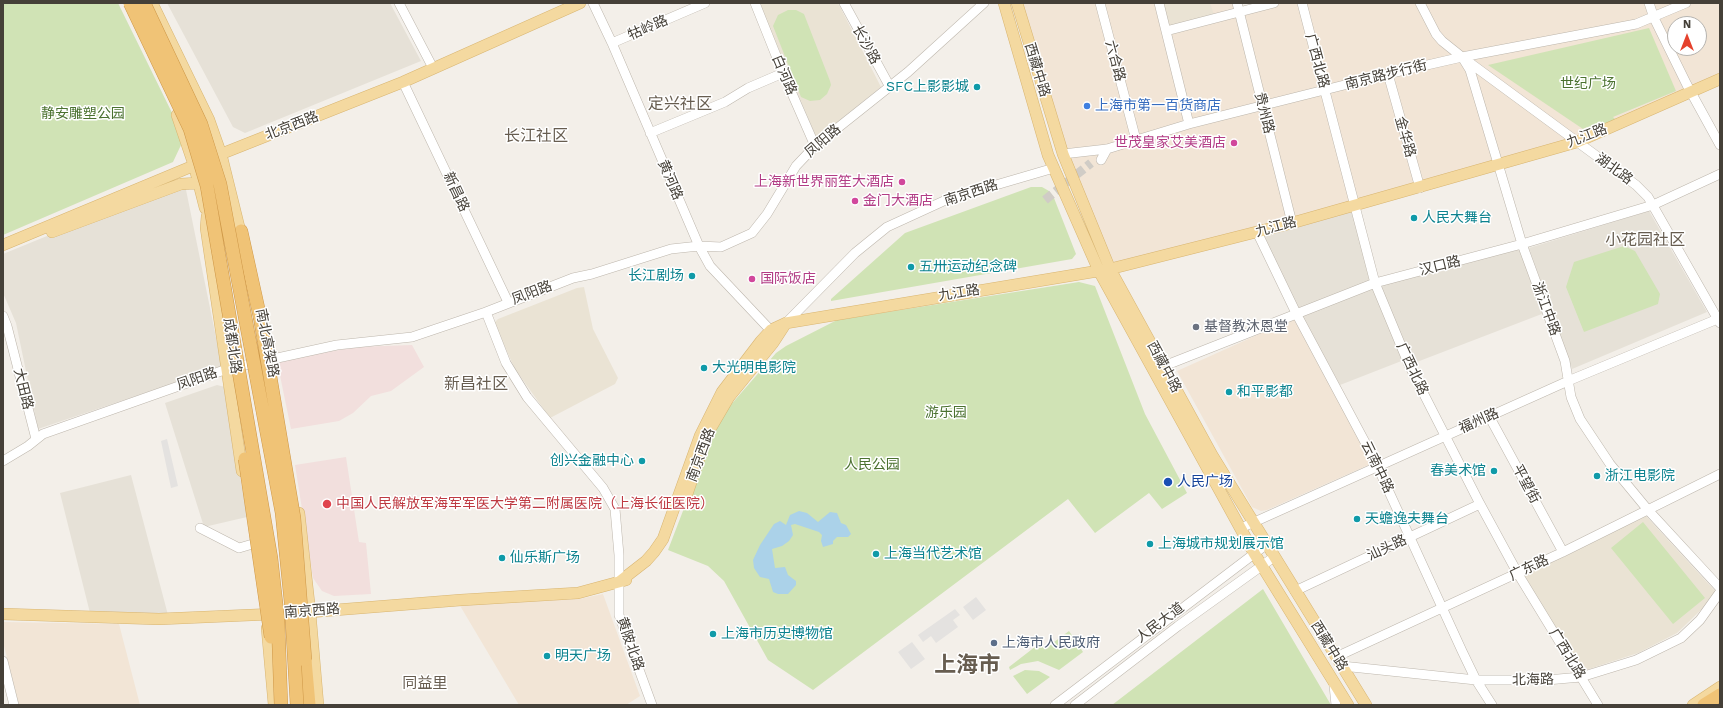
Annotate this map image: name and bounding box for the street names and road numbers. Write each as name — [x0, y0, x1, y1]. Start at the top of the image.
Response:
street label: 牯岭路 — [625, 12, 671, 44]
street label: 长沙路 — [848, 23, 884, 67]
street label: 广西北路 — [1302, 32, 1332, 90]
street label: 六合路 — [1101, 39, 1129, 83]
street label: 西藏中路 — [1021, 41, 1053, 99]
street label: 白河路 — [768, 52, 800, 98]
street label: 南京路步行街 — [1343, 57, 1429, 93]
street label: 贵州路 — [1251, 91, 1277, 135]
street label: 北京西路 — [263, 108, 321, 144]
street label: 金华路 — [1391, 114, 1419, 160]
street label: 凤阳路 — [802, 121, 844, 161]
street label: 九江路 — [1564, 121, 1610, 151]
street label: 湖北路 — [1592, 150, 1636, 188]
street label: 黄河路 — [654, 157, 686, 203]
street label: 新昌路 — [440, 169, 472, 215]
street label: 南京西路 — [942, 176, 1000, 210]
street label: 九江路 — [1254, 213, 1298, 241]
street label: 汉口路 — [1418, 253, 1462, 279]
street label: 凤阳路 — [509, 278, 555, 308]
street label: 浙江中路 — [1529, 280, 1563, 338]
street label: 九江路 — [937, 281, 981, 305]
street label: 南北高架路 — [252, 307, 282, 379]
street label: 成都北路 — [220, 317, 244, 375]
street label: 西藏中路 — [1143, 338, 1185, 396]
street label: 广西北路 — [1393, 340, 1431, 398]
street label: 凤阳路 — [174, 364, 220, 394]
street label: 大田路 — [10, 367, 36, 411]
street label: 福州路 — [1456, 405, 1502, 437]
street label: 南京西路 — [684, 426, 718, 484]
street label: 云南中路 — [1357, 438, 1397, 496]
street label: 平望街 — [1509, 462, 1543, 506]
street label: 汕头路 — [1364, 532, 1410, 564]
street label: 广东路 — [1506, 552, 1552, 584]
street label: 人民大道 — [1133, 599, 1187, 647]
street label: 南京西路 — [283, 601, 341, 621]
street label: 黄陂北路 — [613, 615, 647, 673]
street label: 西藏中路 — [1307, 618, 1351, 674]
street label: 广西北路 — [1545, 626, 1589, 682]
street label: 北海路 — [1512, 671, 1554, 689]

